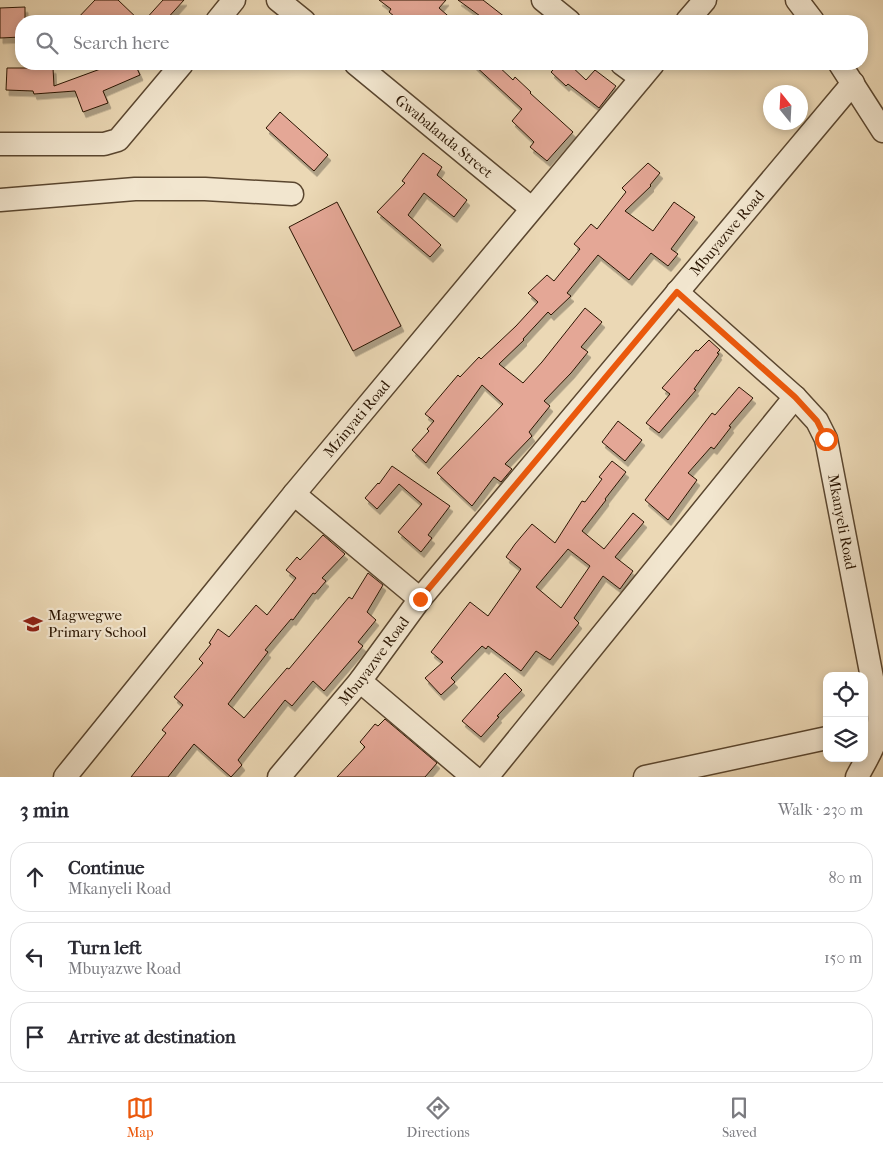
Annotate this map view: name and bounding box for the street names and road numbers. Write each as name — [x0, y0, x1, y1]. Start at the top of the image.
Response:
street label: Gwabalanda Street — [392, 91, 497, 182]
street label: Mbuyazwe Road — [686, 186, 769, 279]
street label: Mzinyati Road — [320, 376, 394, 461]
street label: Mkanyeli Road — [824, 473, 860, 572]
street label: Mbuyazwe Road — [335, 613, 413, 709]

